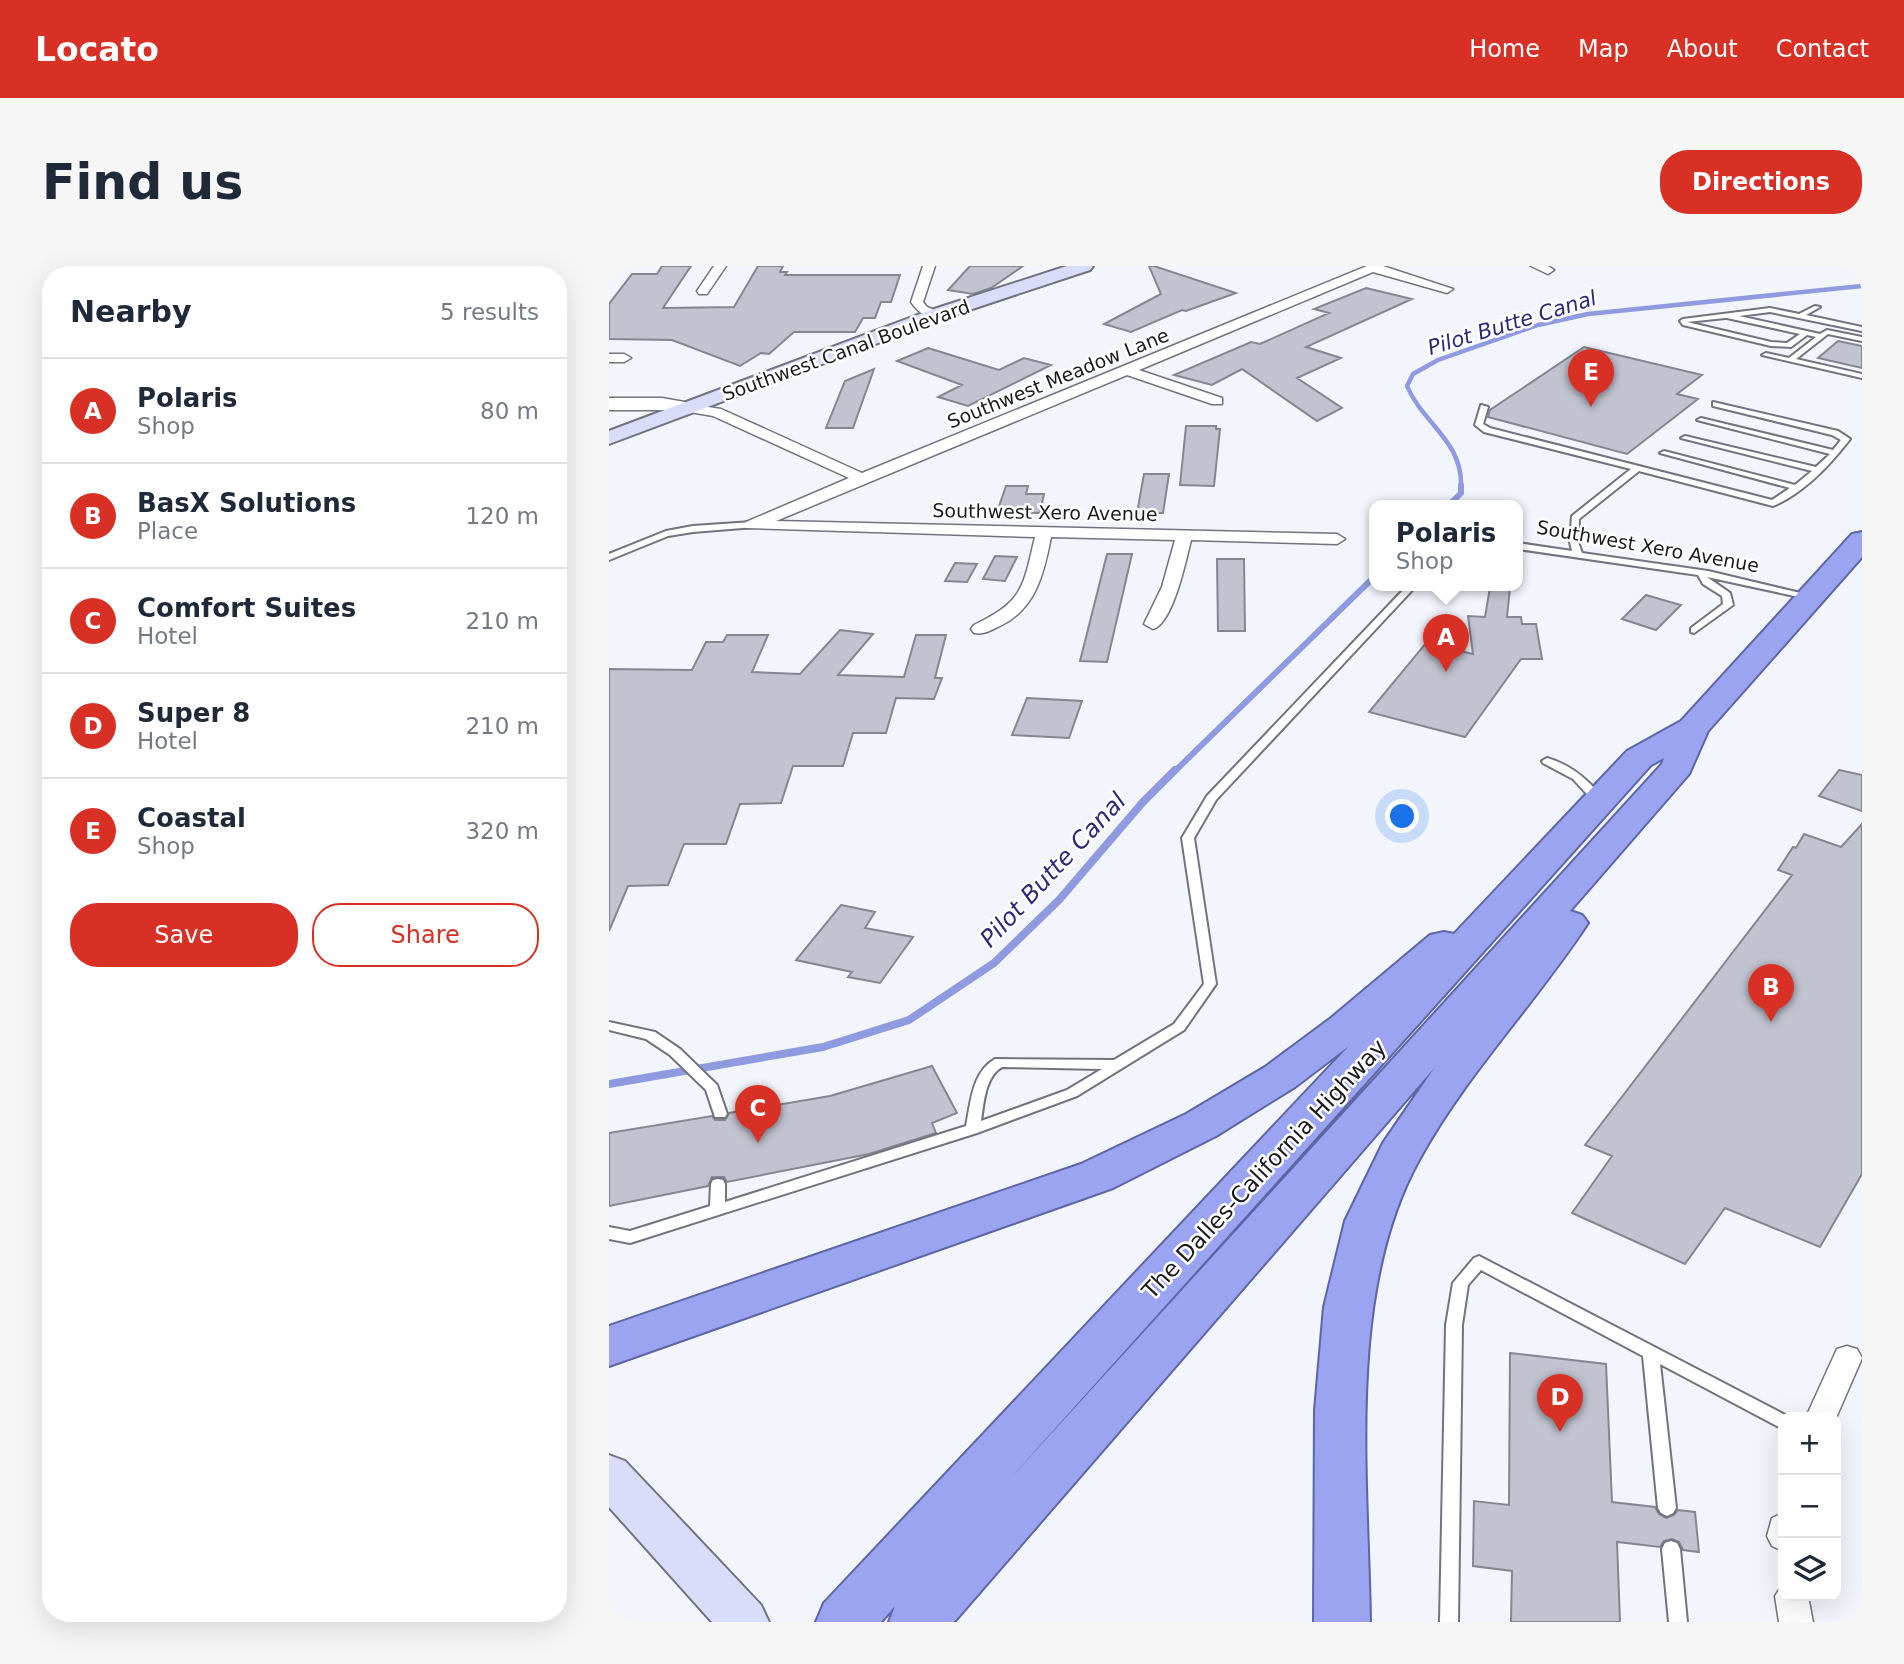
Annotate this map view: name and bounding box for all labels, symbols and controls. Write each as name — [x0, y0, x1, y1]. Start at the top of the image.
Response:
text: Locato — [35, 30, 159, 69]
text: Home — [1469, 35, 1540, 63]
text: Map — [1578, 35, 1629, 63]
text: About — [1667, 35, 1738, 63]
text: Contact — [1776, 35, 1869, 63]
button: Directions — [1660, 150, 1862, 214]
text: Find us — [42, 154, 243, 211]
water label: Pilot Butte Canal — [1425, 286, 1600, 360]
text: Nearby — [70, 294, 192, 329]
street label: Southwest Canal Boulevard — [719, 295, 973, 405]
text: 5 results — [440, 299, 539, 325]
street label: Southwest Meadow Lane — [944, 323, 1172, 433]
pin: E — [1568, 349, 1614, 407]
text: Polaris — [137, 383, 238, 413]
text: A — [84, 398, 102, 424]
text: 80 m — [480, 398, 539, 424]
text: Shop — [137, 413, 195, 439]
text: BasX Solutions — [137, 488, 356, 518]
street label: Southwest Xero Avenue — [932, 499, 1158, 525]
popup — [1369, 500, 1523, 591]
text: B — [84, 503, 102, 529]
text: 120 m — [465, 503, 539, 529]
street label: Southwest Xero Avenue — [1535, 516, 1761, 576]
text: Place — [137, 518, 198, 544]
text: Polaris — [1396, 518, 1496, 548]
text: Shop — [1396, 548, 1454, 574]
text: Comfort Suites — [137, 593, 356, 623]
text: C — [85, 608, 101, 634]
text: 210 m — [465, 608, 539, 634]
pin: A — [1423, 614, 1469, 672]
text: Hotel — [137, 623, 198, 649]
text: Super 8 — [137, 698, 250, 728]
text: D — [83, 713, 103, 739]
text: 210 m — [465, 713, 539, 739]
text: Hotel — [137, 728, 198, 754]
water label: Pilot Butte Canal — [974, 787, 1132, 953]
your location — [1385, 799, 1419, 833]
text: Coastal — [137, 803, 246, 833]
text: E — [85, 818, 101, 844]
text: 320 m — [465, 818, 539, 844]
text: Shop — [137, 833, 195, 859]
button: Save — [70, 903, 298, 967]
button: Share — [312, 903, 539, 967]
pin: B — [1748, 964, 1794, 1022]
street label: The Dalles-California Highway — [1136, 1034, 1391, 1305]
pin: C — [735, 1085, 781, 1143]
pin: D — [1537, 1374, 1583, 1432]
map controls — [1778, 1412, 1841, 1601]
button: + — [1778, 1412, 1841, 1475]
button: − — [1778, 1475, 1841, 1538]
button: layers — [1778, 1538, 1841, 1601]

